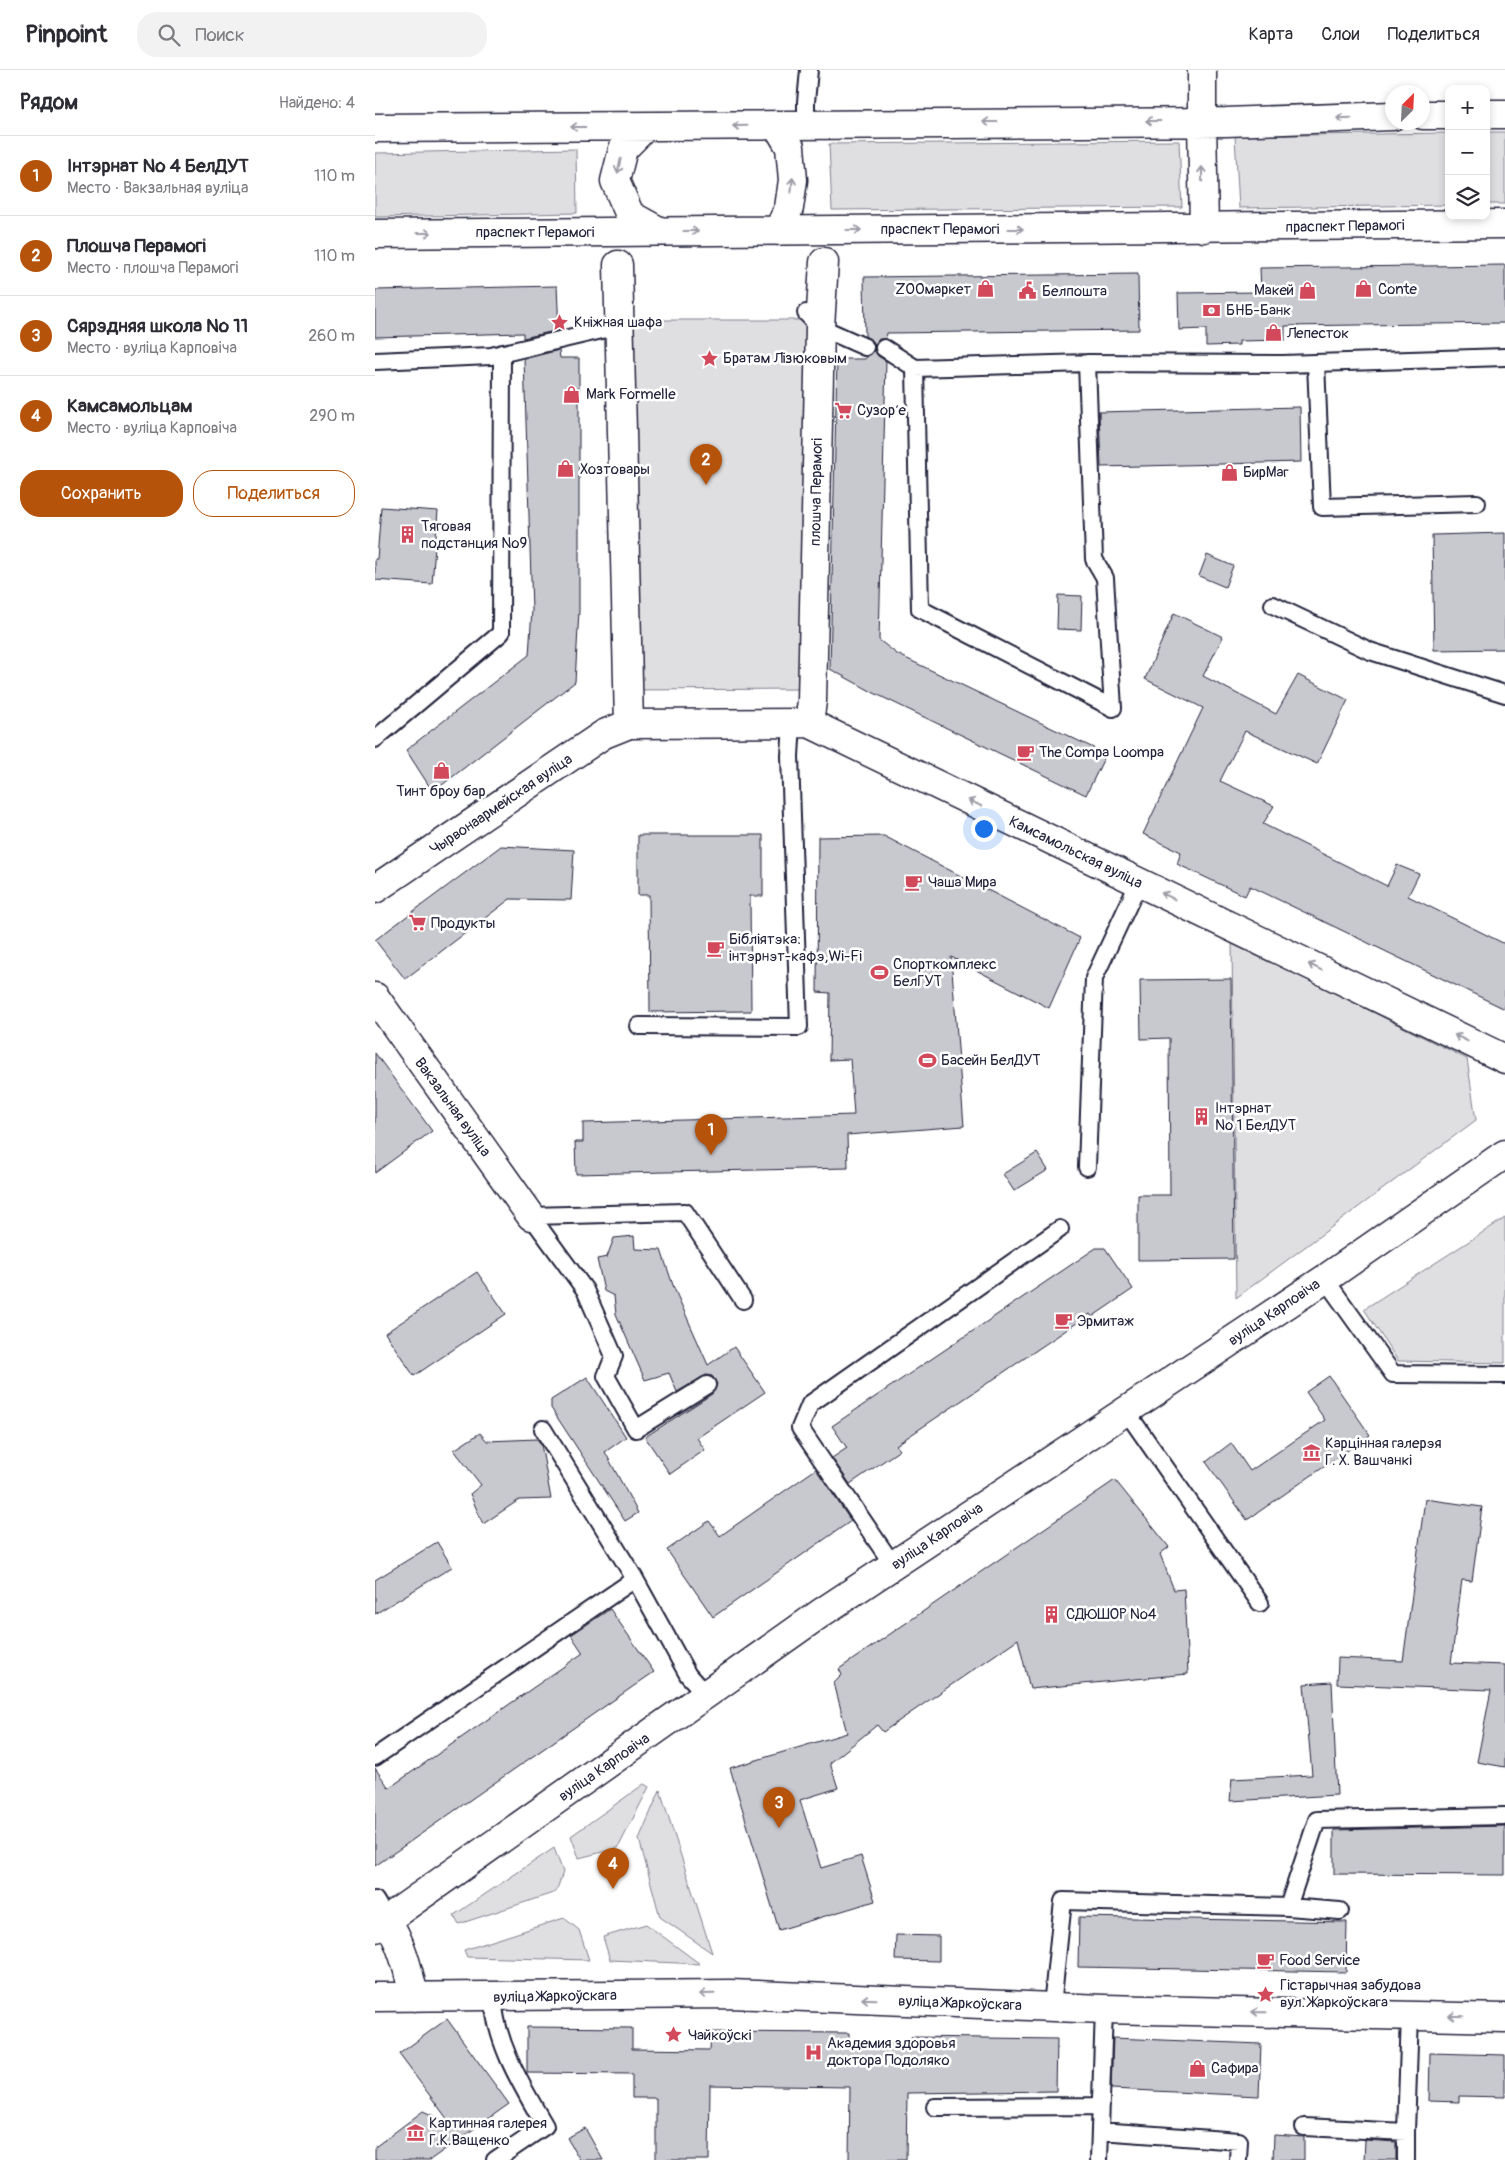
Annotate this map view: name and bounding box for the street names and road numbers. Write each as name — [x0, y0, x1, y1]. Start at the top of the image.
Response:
street label: праспект Перамогі — [1285, 216, 1405, 237]
street label: праспект Перамогі — [880, 220, 1000, 239]
street label: праспект Перамогі — [475, 223, 595, 242]
street label: плошча Перамогі — [806, 437, 827, 546]
street label: Чырвонаармейская вуліца — [427, 750, 576, 859]
street label: Камсамольская вуліца — [1006, 812, 1146, 893]
street label: Вакзальная вуліца — [410, 1054, 495, 1161]
street label: вуліца Карповіча — [1225, 1275, 1324, 1350]
street label: вуліца Карповіча — [888, 1499, 987, 1574]
street label: вуліца Карповіча — [555, 1729, 654, 1806]
street label: вуліца Жаркоўскага — [493, 1986, 617, 2007]
street label: вуліца Жаркоўскага — [898, 1992, 1022, 2015]

